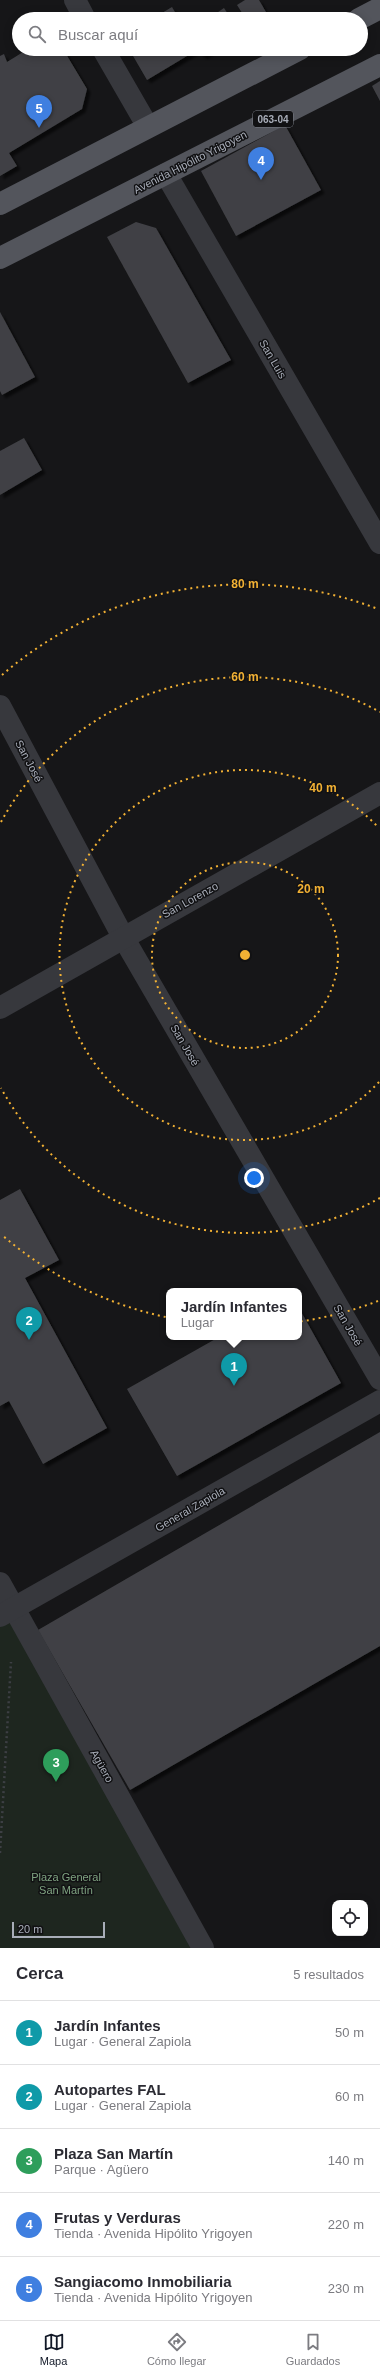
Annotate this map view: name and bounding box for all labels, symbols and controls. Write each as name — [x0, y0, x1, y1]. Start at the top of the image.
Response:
search box — [12, 12, 368, 56]
icon: search — [26, 23, 48, 45]
text: Buscar aquí — [58, 26, 138, 43]
pin: 5 — [26, 95, 52, 128]
road number: 063-04 — [253, 111, 293, 127]
street label: Avenida Hipólito Yrigoyen — [131, 128, 249, 196]
pin: 4 — [248, 147, 274, 180]
street label: San Luis — [257, 337, 289, 381]
text: 80 m — [231, 577, 259, 591]
text: 60 m — [231, 670, 259, 684]
street label: San José — [13, 738, 45, 784]
text: 40 m — [309, 781, 337, 795]
street label: San Lorenzo — [160, 880, 220, 920]
text: 20 m — [297, 882, 325, 896]
centre of rings — [238, 948, 252, 962]
street label: San José — [168, 1022, 202, 1068]
your location — [244, 1168, 264, 1188]
popup — [166, 1288, 302, 1340]
text: Jardín Infantes — [181, 1298, 287, 1315]
street label: San José — [331, 1302, 365, 1348]
pin: 2 — [16, 1307, 42, 1340]
text: Lugar — [181, 1315, 214, 1330]
pin: 1 — [221, 1353, 247, 1386]
street label: General Zapiola — [153, 1484, 228, 1534]
street label: Agüero — [88, 1748, 116, 1784]
pin: 3 — [43, 1749, 69, 1782]
park label: Plaza General San Martín — [31, 1871, 101, 1896]
map controls — [332, 1900, 368, 1936]
button: locate — [332, 1900, 368, 1936]
scale bar — [12, 1920, 105, 1939]
text: 20 m — [18, 1923, 42, 1935]
text: Cerca — [16, 1964, 63, 1983]
text: 5 resultados — [293, 1967, 364, 1982]
text: Jardín Infantes — [54, 2017, 161, 2034]
text: 1 — [25, 2025, 33, 2040]
text: 50 m — [335, 2025, 364, 2040]
text: Lugar · General Zapiola — [54, 2034, 191, 2049]
text: Autopartes FAL — [54, 2081, 166, 2098]
text: 2 — [25, 2089, 33, 2104]
text: 60 m — [335, 2089, 364, 2104]
text: Lugar · General Zapiola — [54, 2098, 191, 2113]
text: Plaza San Martín — [54, 2145, 173, 2162]
text: 3 — [25, 2153, 33, 2168]
text: 140 m — [328, 2153, 364, 2168]
text: Parque · Agüero — [54, 2162, 149, 2177]
text: Frutas y Verduras — [54, 2209, 181, 2226]
text: 4 — [25, 2217, 33, 2232]
text: 220 m — [328, 2217, 364, 2232]
text: Tienda · Avenida Hipólito Yrigoyen — [54, 2226, 253, 2241]
text: Sangiacomo Inmobiliaria — [54, 2273, 232, 2290]
text: 5 — [25, 2281, 33, 2296]
text: 230 m — [328, 2281, 364, 2296]
text: Tienda · Avenida Hipólito Yrigoyen — [54, 2290, 253, 2305]
tab: Mapa — [40, 2331, 67, 2367]
tab: Cómo llegar — [147, 2331, 206, 2367]
tab: Guardados — [286, 2331, 340, 2367]

